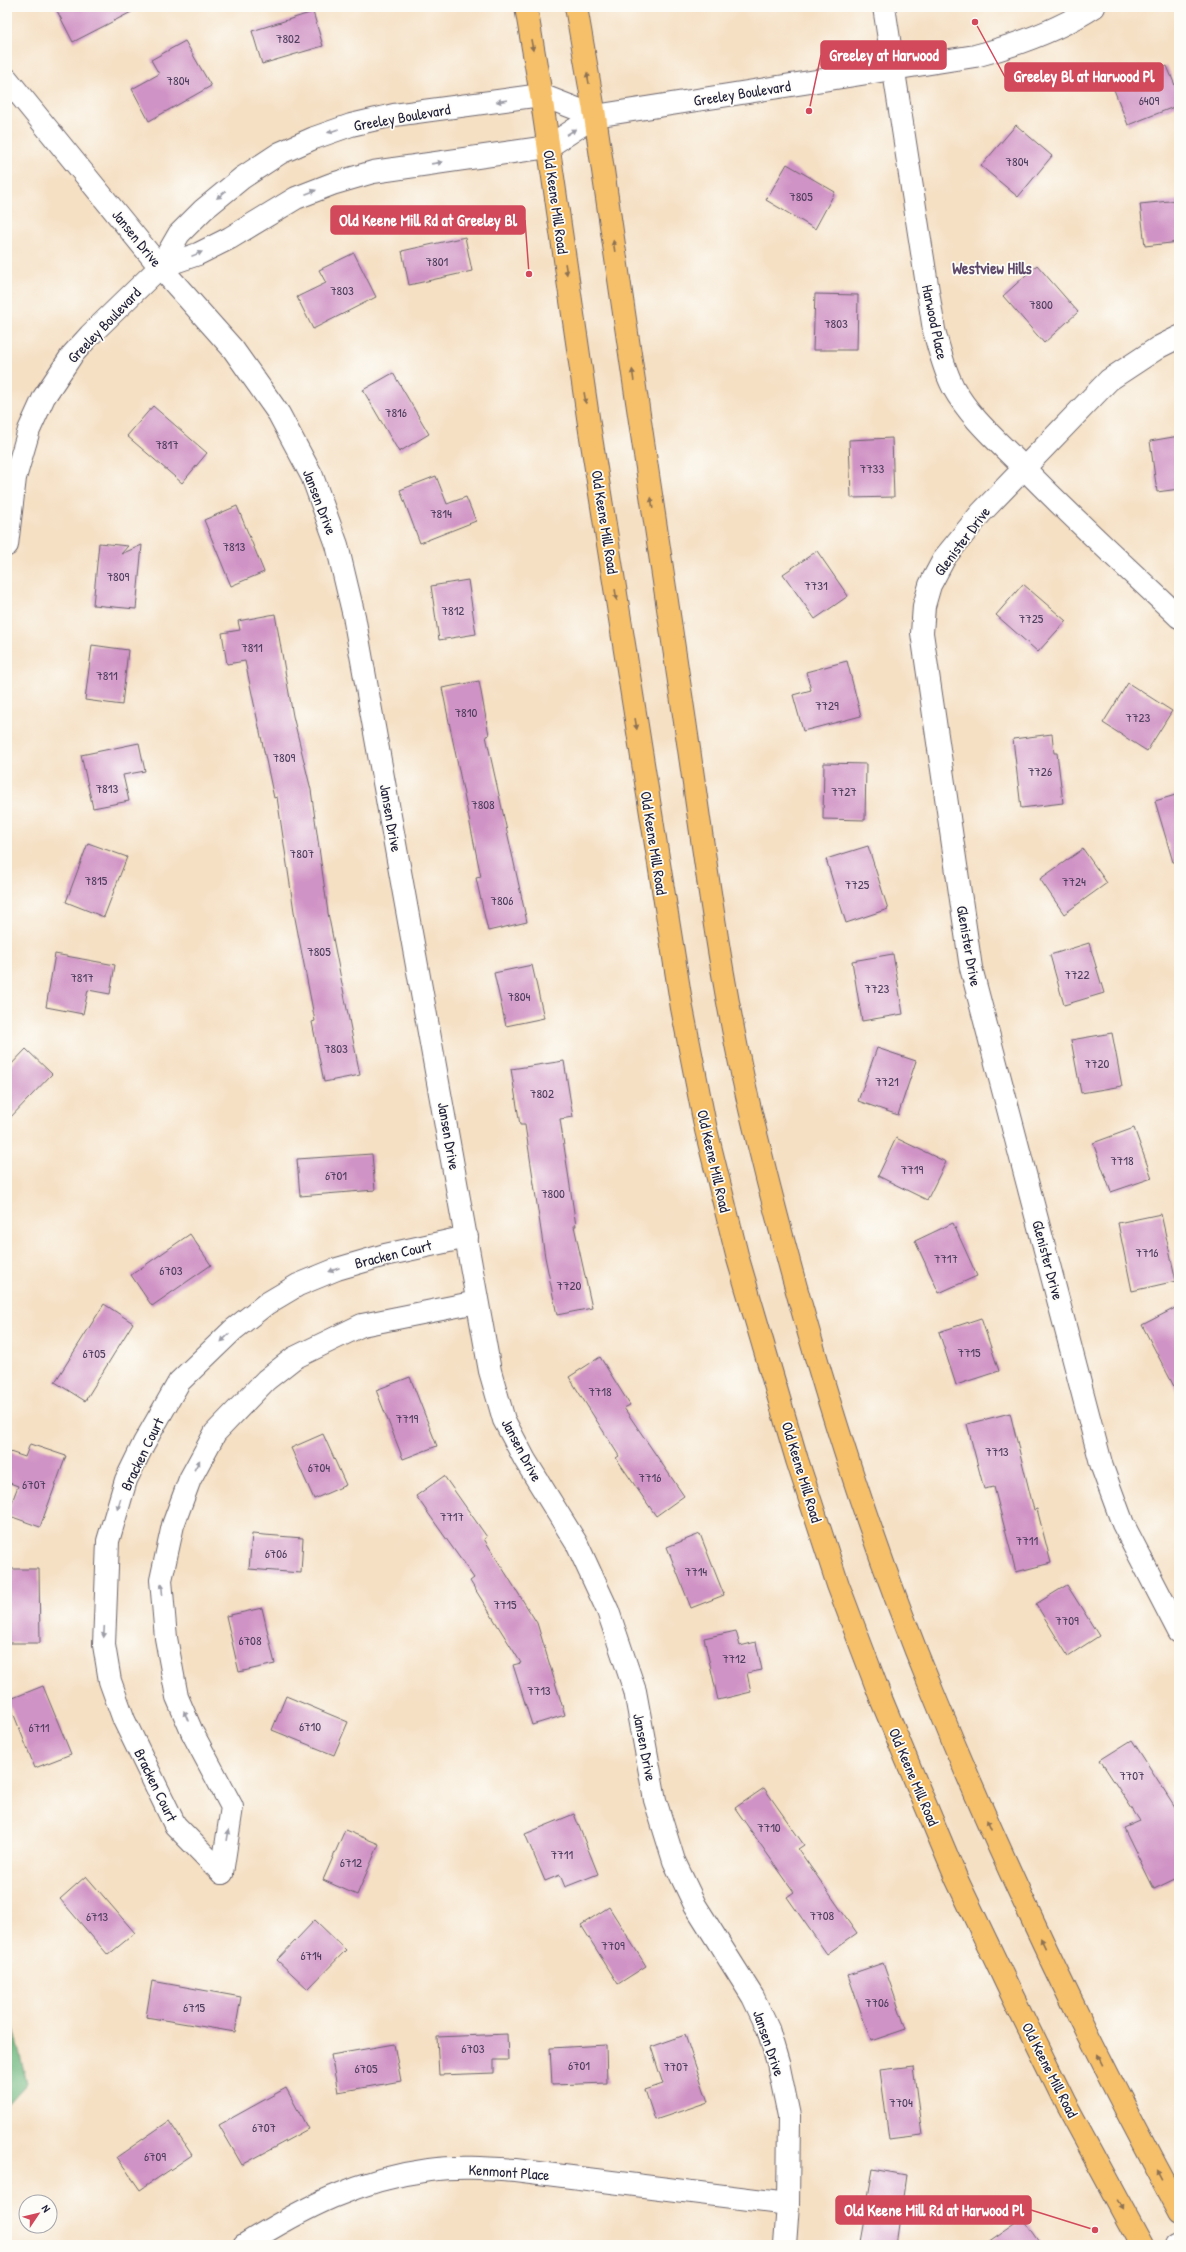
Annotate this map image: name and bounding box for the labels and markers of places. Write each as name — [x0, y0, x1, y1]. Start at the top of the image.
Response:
callout: Greeley at Harwood — [821, 41, 946, 69]
callout: Greeley Bl at Harwood Pl — [1005, 63, 1163, 91]
callout: Old Keene Mill Rd at Greeley Bl — [331, 206, 525, 234]
callout: Old Keene Mill Rd at Harwood Pl — [836, 2196, 1031, 2224]

